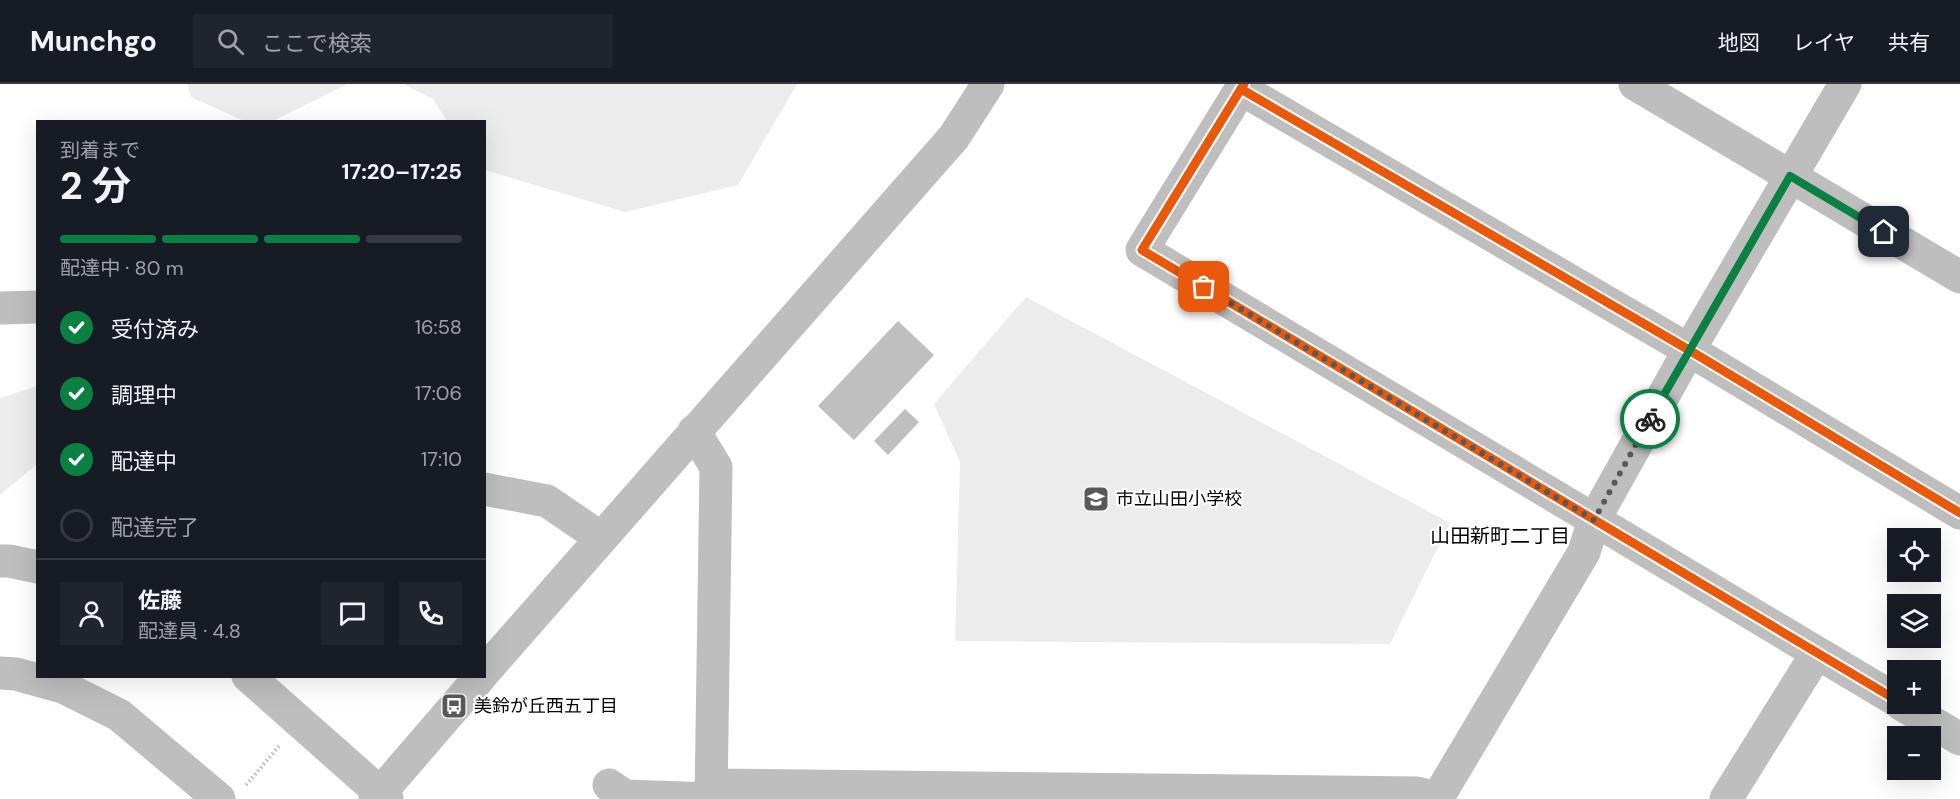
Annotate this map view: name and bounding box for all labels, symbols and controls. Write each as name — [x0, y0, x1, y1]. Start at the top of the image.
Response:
search box — [193, 14, 613, 68]
text: Munchgo — [30, 23, 157, 60]
icon: search — [214, 25, 247, 58]
text: ここで検索 — [262, 29, 372, 58]
text: 地図 — [1718, 29, 1760, 57]
text: レイヤ — [1793, 29, 1855, 57]
text: 共有 — [1888, 29, 1930, 57]
text: 到着まで — [60, 137, 140, 163]
text: 17:20–17:25 — [341, 157, 462, 186]
text: 2 分 — [60, 160, 131, 211]
pin — [1858, 206, 1909, 257]
icon: home — [1867, 215, 1900, 248]
text: 配達中 · 80 m — [60, 255, 184, 281]
pin — [1178, 261, 1229, 312]
icon: bag — [1187, 270, 1220, 303]
icon: check — [60, 311, 93, 344]
text: 16:58 — [415, 314, 462, 340]
text: 受付済み — [111, 315, 199, 344]
icon: check — [60, 377, 93, 410]
text: 17:06 — [415, 380, 462, 406]
text: 調理中 — [111, 381, 177, 410]
courier — [1620, 389, 1680, 449]
icon: bike — [1634, 403, 1667, 436]
icon: check — [60, 443, 93, 476]
text: 17:10 — [421, 446, 462, 472]
text: 配達中 — [111, 447, 177, 476]
school or university icon: 市立山田小学校 — [1081, 484, 1111, 514]
place label: 市立山田小学校 — [1116, 487, 1242, 511]
text: 配達完了 — [111, 513, 199, 542]
district label: 山田新町二丁目 — [1430, 523, 1570, 549]
map controls — [1887, 528, 1941, 780]
button: locate — [1887, 528, 1941, 582]
button: person — [60, 582, 123, 645]
button: chat — [321, 582, 384, 645]
button: phone — [399, 582, 462, 645]
text: 佐藤 — [138, 586, 182, 615]
button: layers — [1887, 594, 1941, 648]
text: 配達員 · 4.8 — [138, 618, 241, 644]
button: + — [1887, 660, 1941, 714]
bus stop icon: 美鈴が丘西五丁目 — [439, 691, 469, 721]
place label: 美鈴が丘西五丁目 — [474, 694, 618, 718]
button: − — [1887, 726, 1941, 780]

